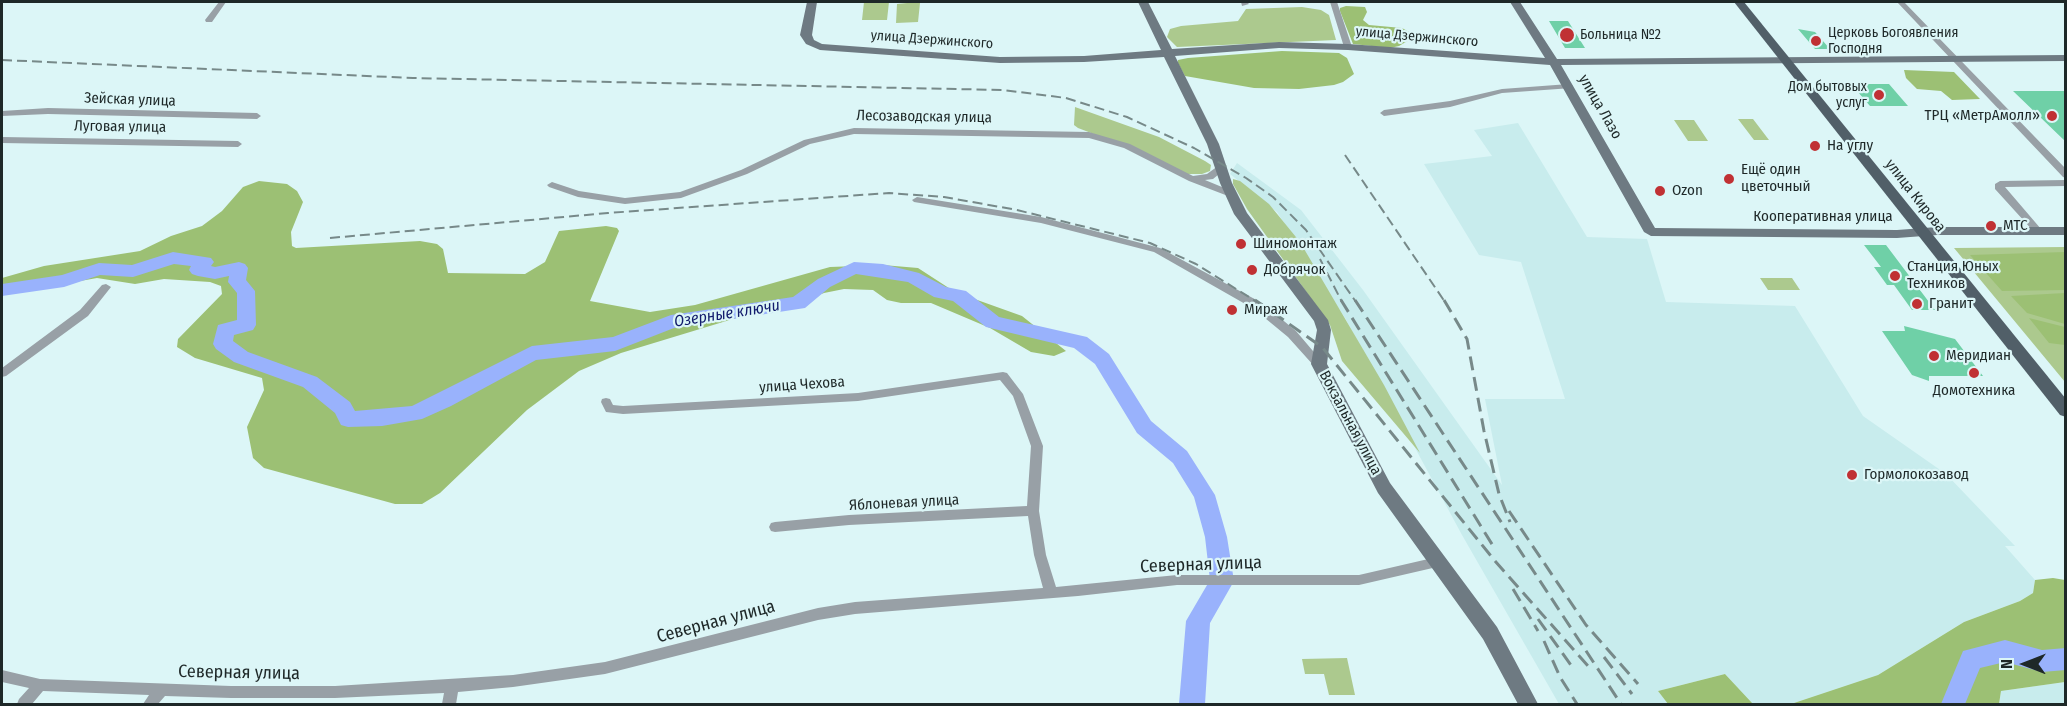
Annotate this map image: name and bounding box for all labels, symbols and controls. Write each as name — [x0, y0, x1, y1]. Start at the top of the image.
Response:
street label: улица Дзержинского — [1355, 23, 1479, 51]
place label: Церковь Богоявления Господня — [1828, 25, 1958, 57]
marker: Больница №2 — [1558, 26, 1576, 44]
street label: улица Дзержинского — [870, 27, 994, 53]
place label: Больница №2 — [1580, 27, 1661, 43]
marker: Церковь Богоявления Господня — [1809, 34, 1823, 48]
street label: улица Лазо — [1574, 71, 1626, 143]
place label: Дом бытовых услуг — [1788, 79, 1867, 112]
marker: Дом бытовых услуг — [1872, 88, 1886, 102]
street label: Зейская улица — [84, 89, 176, 111]
street label: Лесозаводская улица — [856, 107, 992, 127]
place label: ТРЦ «МетрАмолл» — [1925, 107, 2040, 125]
marker: ТРЦ «МетрАмолл» — [2045, 109, 2059, 123]
street label: Луговая улица — [74, 117, 166, 137]
place label: На углу — [1827, 137, 1873, 155]
marker: На углу — [1808, 139, 1822, 153]
street label: улица Кирова — [1881, 156, 1949, 236]
place label: Ещё один цветочный — [1741, 161, 1811, 196]
marker: Ещё один цветочный — [1722, 172, 1736, 186]
place label: Ozon — [1672, 182, 1703, 200]
marker: Ozon — [1653, 184, 1667, 198]
street label: Кооперативная улица — [1753, 208, 1893, 226]
place label: МТС — [2003, 217, 2027, 235]
marker: МТС — [1984, 219, 1998, 233]
place label: Шиномонтаж — [1253, 235, 1337, 253]
marker: Шиномонтаж — [1234, 237, 1248, 251]
place label: Станция Юных Техников — [1907, 258, 1998, 293]
place label: Добрячок — [1264, 261, 1326, 279]
marker: Добрячок — [1245, 263, 1259, 277]
marker: Станция Юных Техников — [1888, 269, 1902, 283]
place label: Гранит — [1929, 295, 1973, 313]
water label: Озерные ключи — [673, 296, 781, 332]
marker: Гранит — [1910, 297, 1924, 311]
place label: Мираж — [1244, 301, 1288, 319]
marker: Мираж — [1225, 303, 1239, 317]
place label: Меридиан — [1946, 347, 2011, 365]
marker: Меридиан — [1927, 349, 1941, 363]
marker: Домотехника — [1967, 366, 1981, 380]
street label: Вокзальная улица — [1315, 368, 1385, 478]
street label: улица Чехова — [759, 373, 845, 397]
place label: Домотехника — [1933, 382, 2015, 400]
place label: Гормолокозавод — [1864, 466, 1969, 484]
marker: Гормолокозавод — [1845, 468, 1859, 482]
street label: Яблоневая улица — [849, 491, 959, 515]
street label: Северная улица — [1140, 552, 1262, 578]
street label: Северная улица — [654, 596, 778, 648]
north arrow — [1995, 634, 2055, 694]
text: N — [1997, 659, 2016, 669]
street label: Северная улица — [178, 661, 300, 685]

